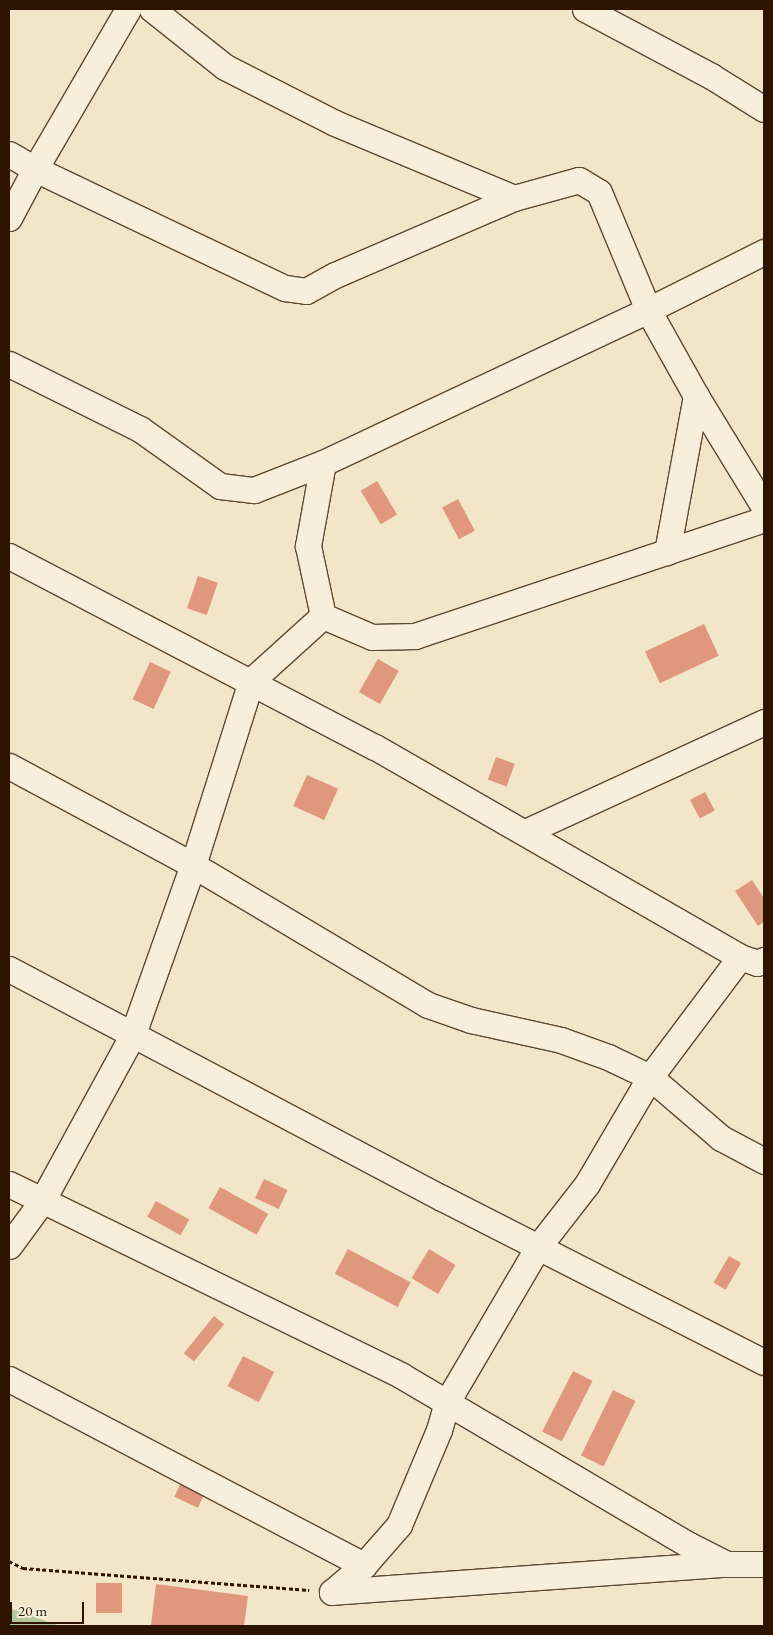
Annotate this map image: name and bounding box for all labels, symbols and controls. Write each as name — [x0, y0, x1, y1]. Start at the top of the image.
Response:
scale bar — [12, 1592, 86, 1624]
text: 20 m — [18, 1601, 47, 1620]

